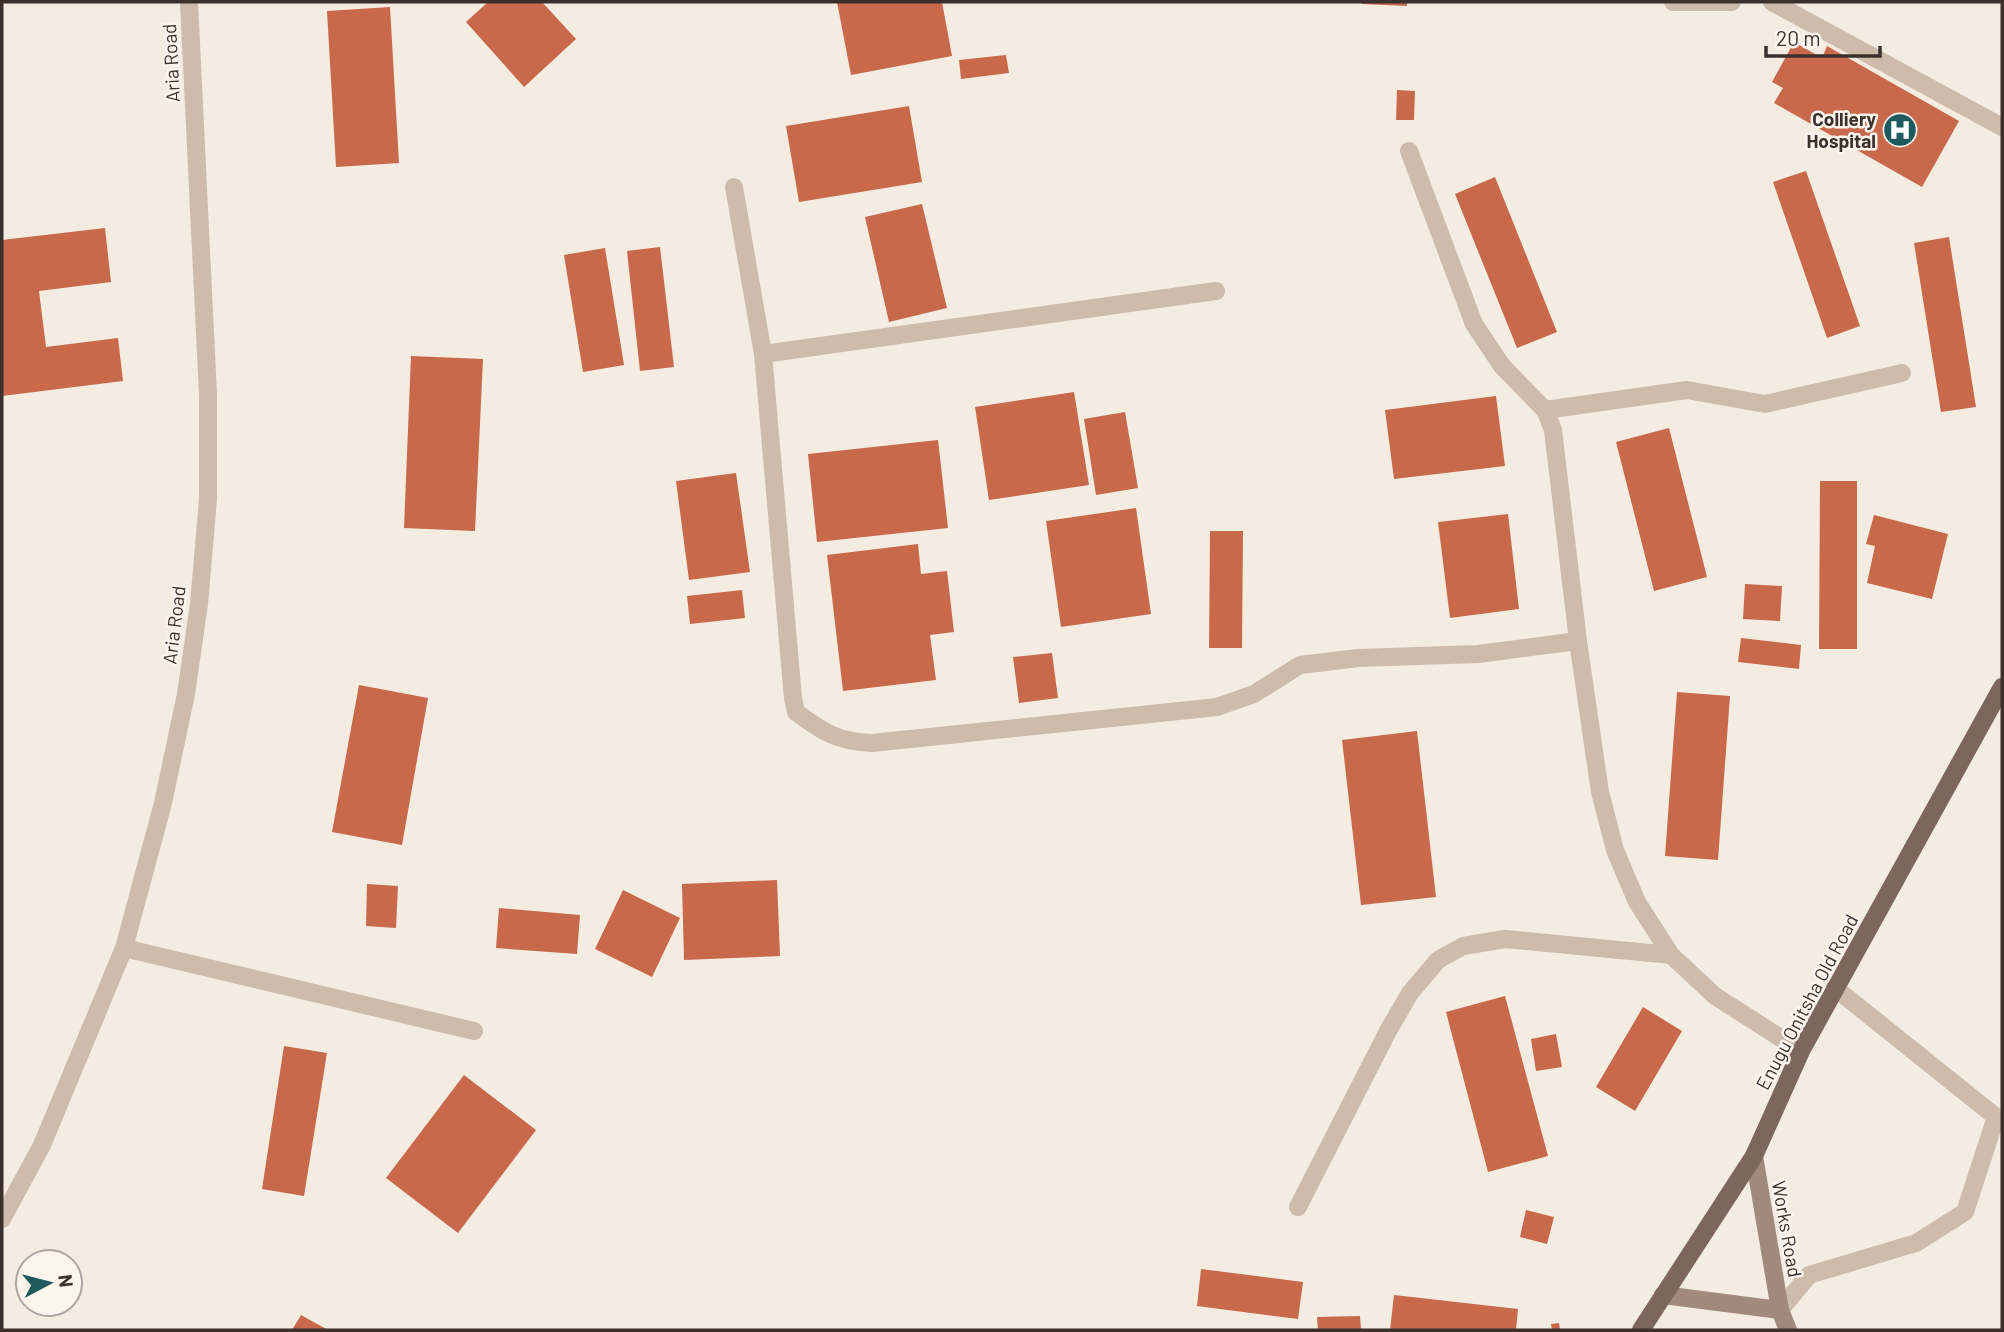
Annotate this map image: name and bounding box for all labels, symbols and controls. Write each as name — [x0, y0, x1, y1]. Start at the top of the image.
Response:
scale bar — [1766, 14, 1880, 58]
street label: Aria Road — [157, 23, 184, 103]
text: 20 m — [1776, 25, 1821, 50]
place label: Colliery Hospital — [1806, 107, 1876, 152]
hospital icon: Colliery Hospital — [1881, 111, 1919, 149]
street label: Aria Road — [157, 584, 190, 665]
street label: Enugu Onitsha Old Road — [1751, 910, 1863, 1093]
street label: Works Road — [1768, 1179, 1807, 1279]
north arrow — [14, 1248, 84, 1318]
text: N — [54, 1273, 79, 1289]

